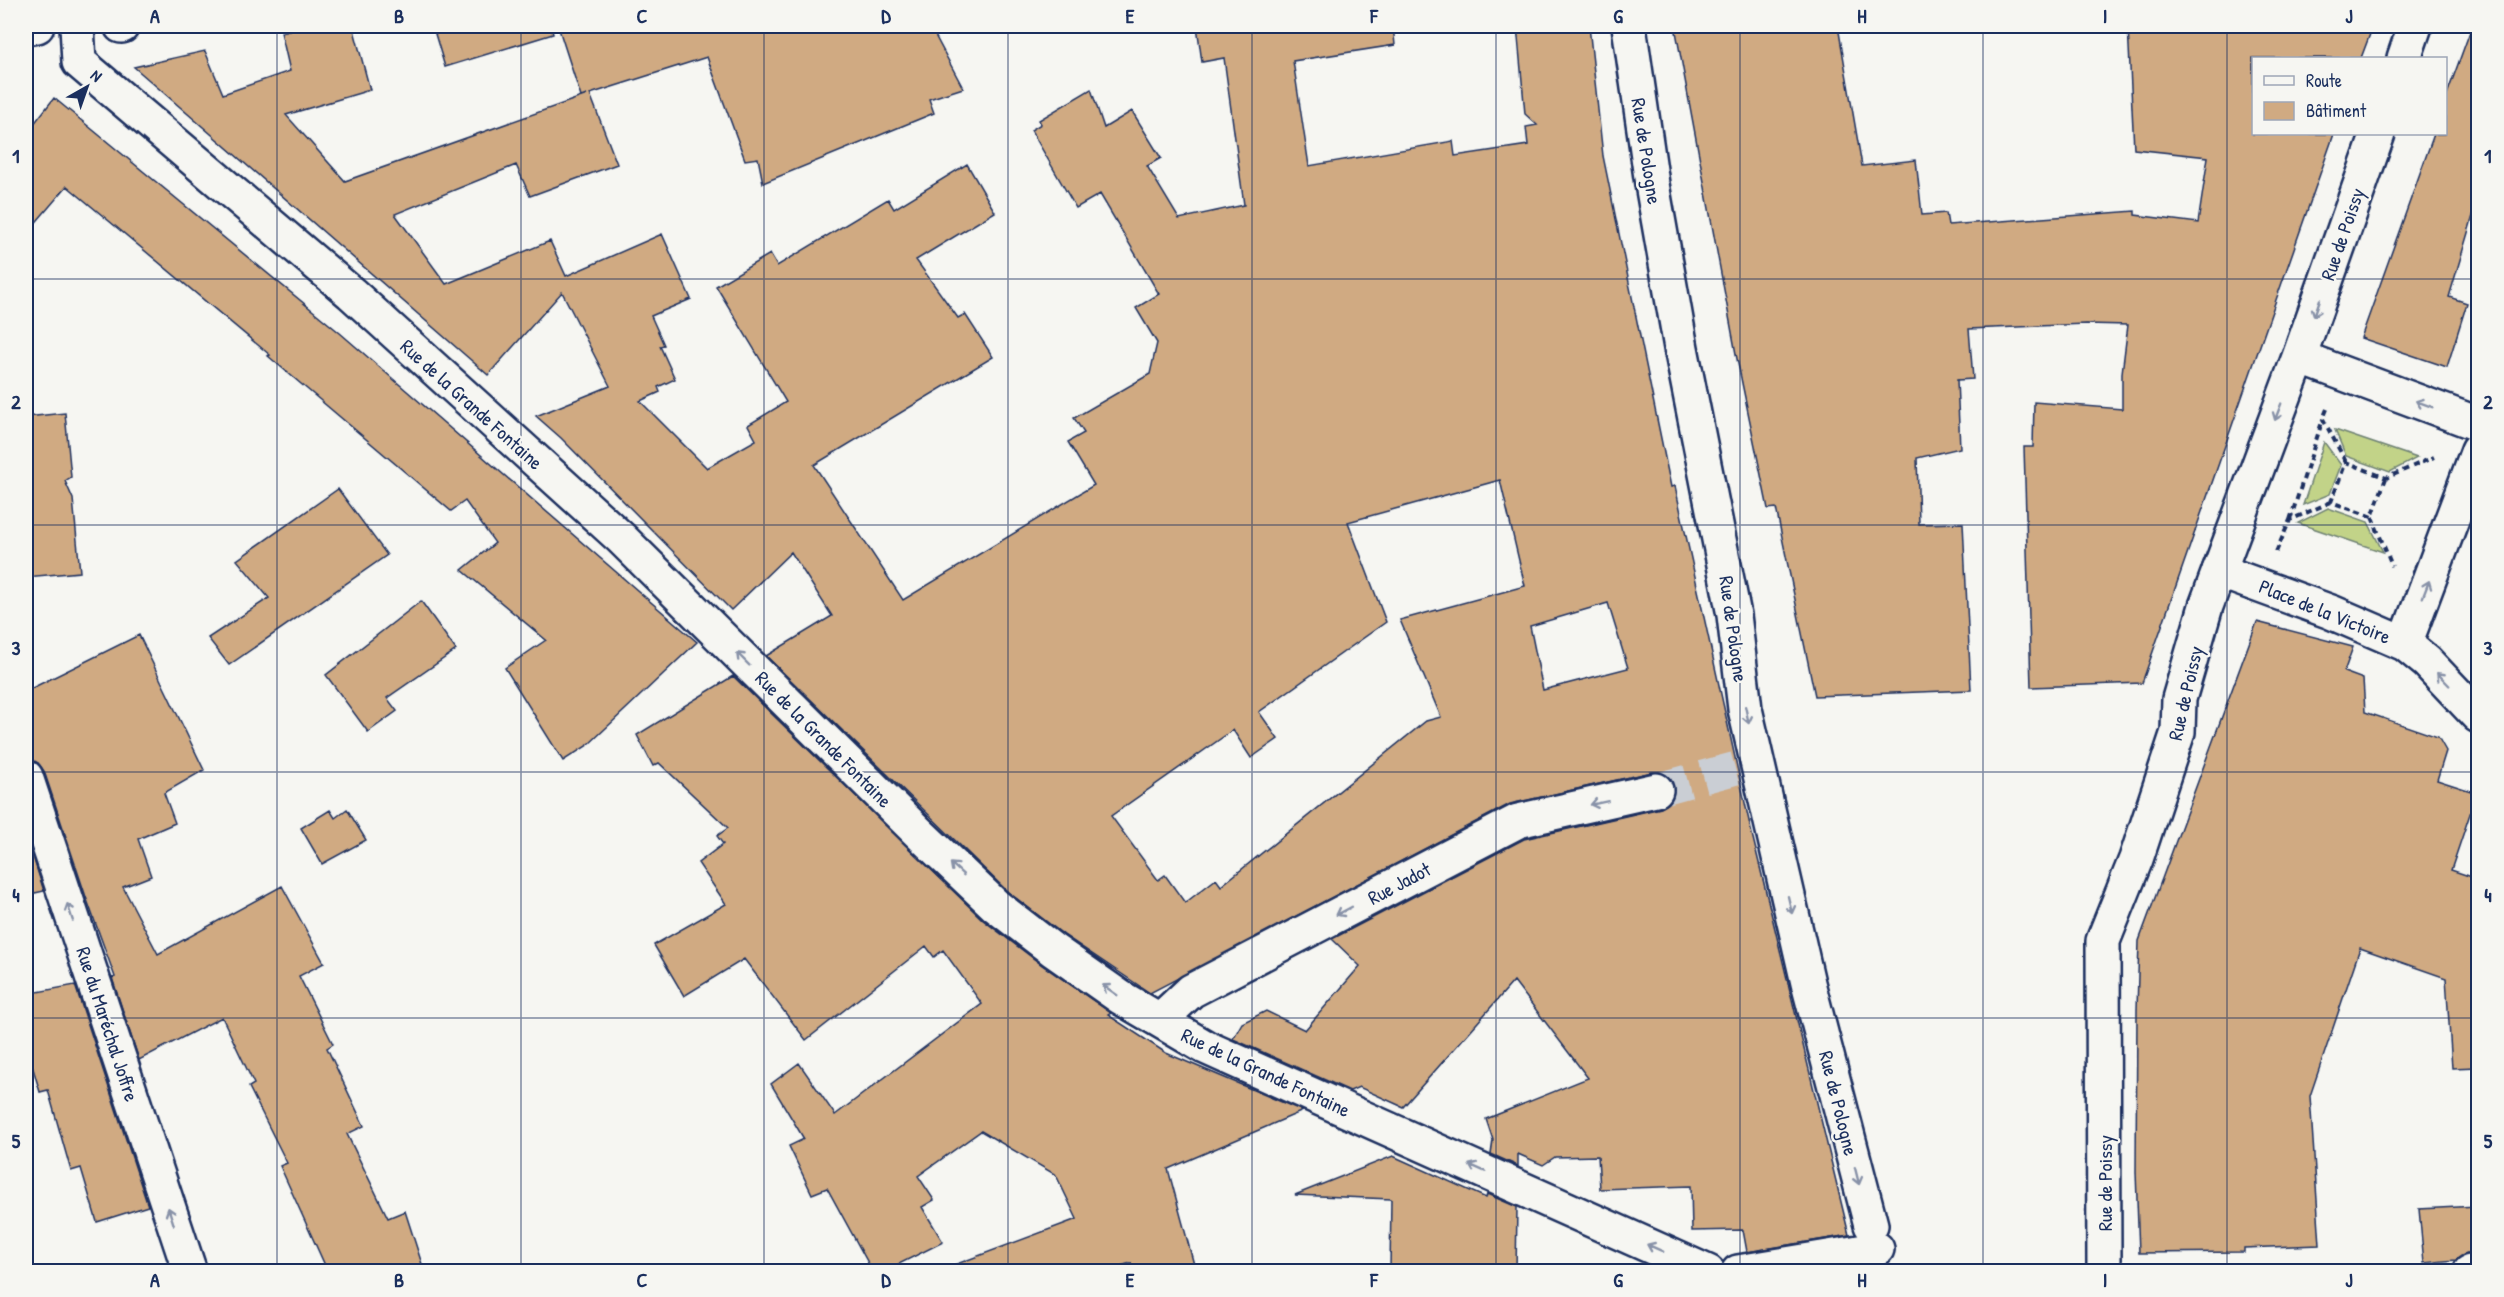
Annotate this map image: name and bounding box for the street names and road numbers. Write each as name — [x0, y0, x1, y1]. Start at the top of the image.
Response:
street label: Rue de Pologne — [1625, 96, 1669, 206]
street label: Rue de Poissy — [2314, 184, 2370, 284]
street label: Rue de la Grande Fontaine — [395, 333, 549, 475]
street label: Place de la Victoire — [2255, 572, 2395, 650]
street label: Rue de Pologne — [1713, 574, 1755, 684]
street label: Rue de Poissy — [2161, 643, 2209, 743]
street label: Rue de la Grande Fontaine — [750, 665, 898, 813]
street label: Rue Jadot — [1363, 855, 1436, 911]
street label: Rue du Maréchal Joffre — [70, 943, 146, 1105]
street label: Rue de la Grande Fontaine — [1177, 1021, 1355, 1123]
street label: Rue de Pologne — [1813, 1048, 1865, 1158]
street label: Rue de Poissy — [2091, 1135, 2118, 1231]

